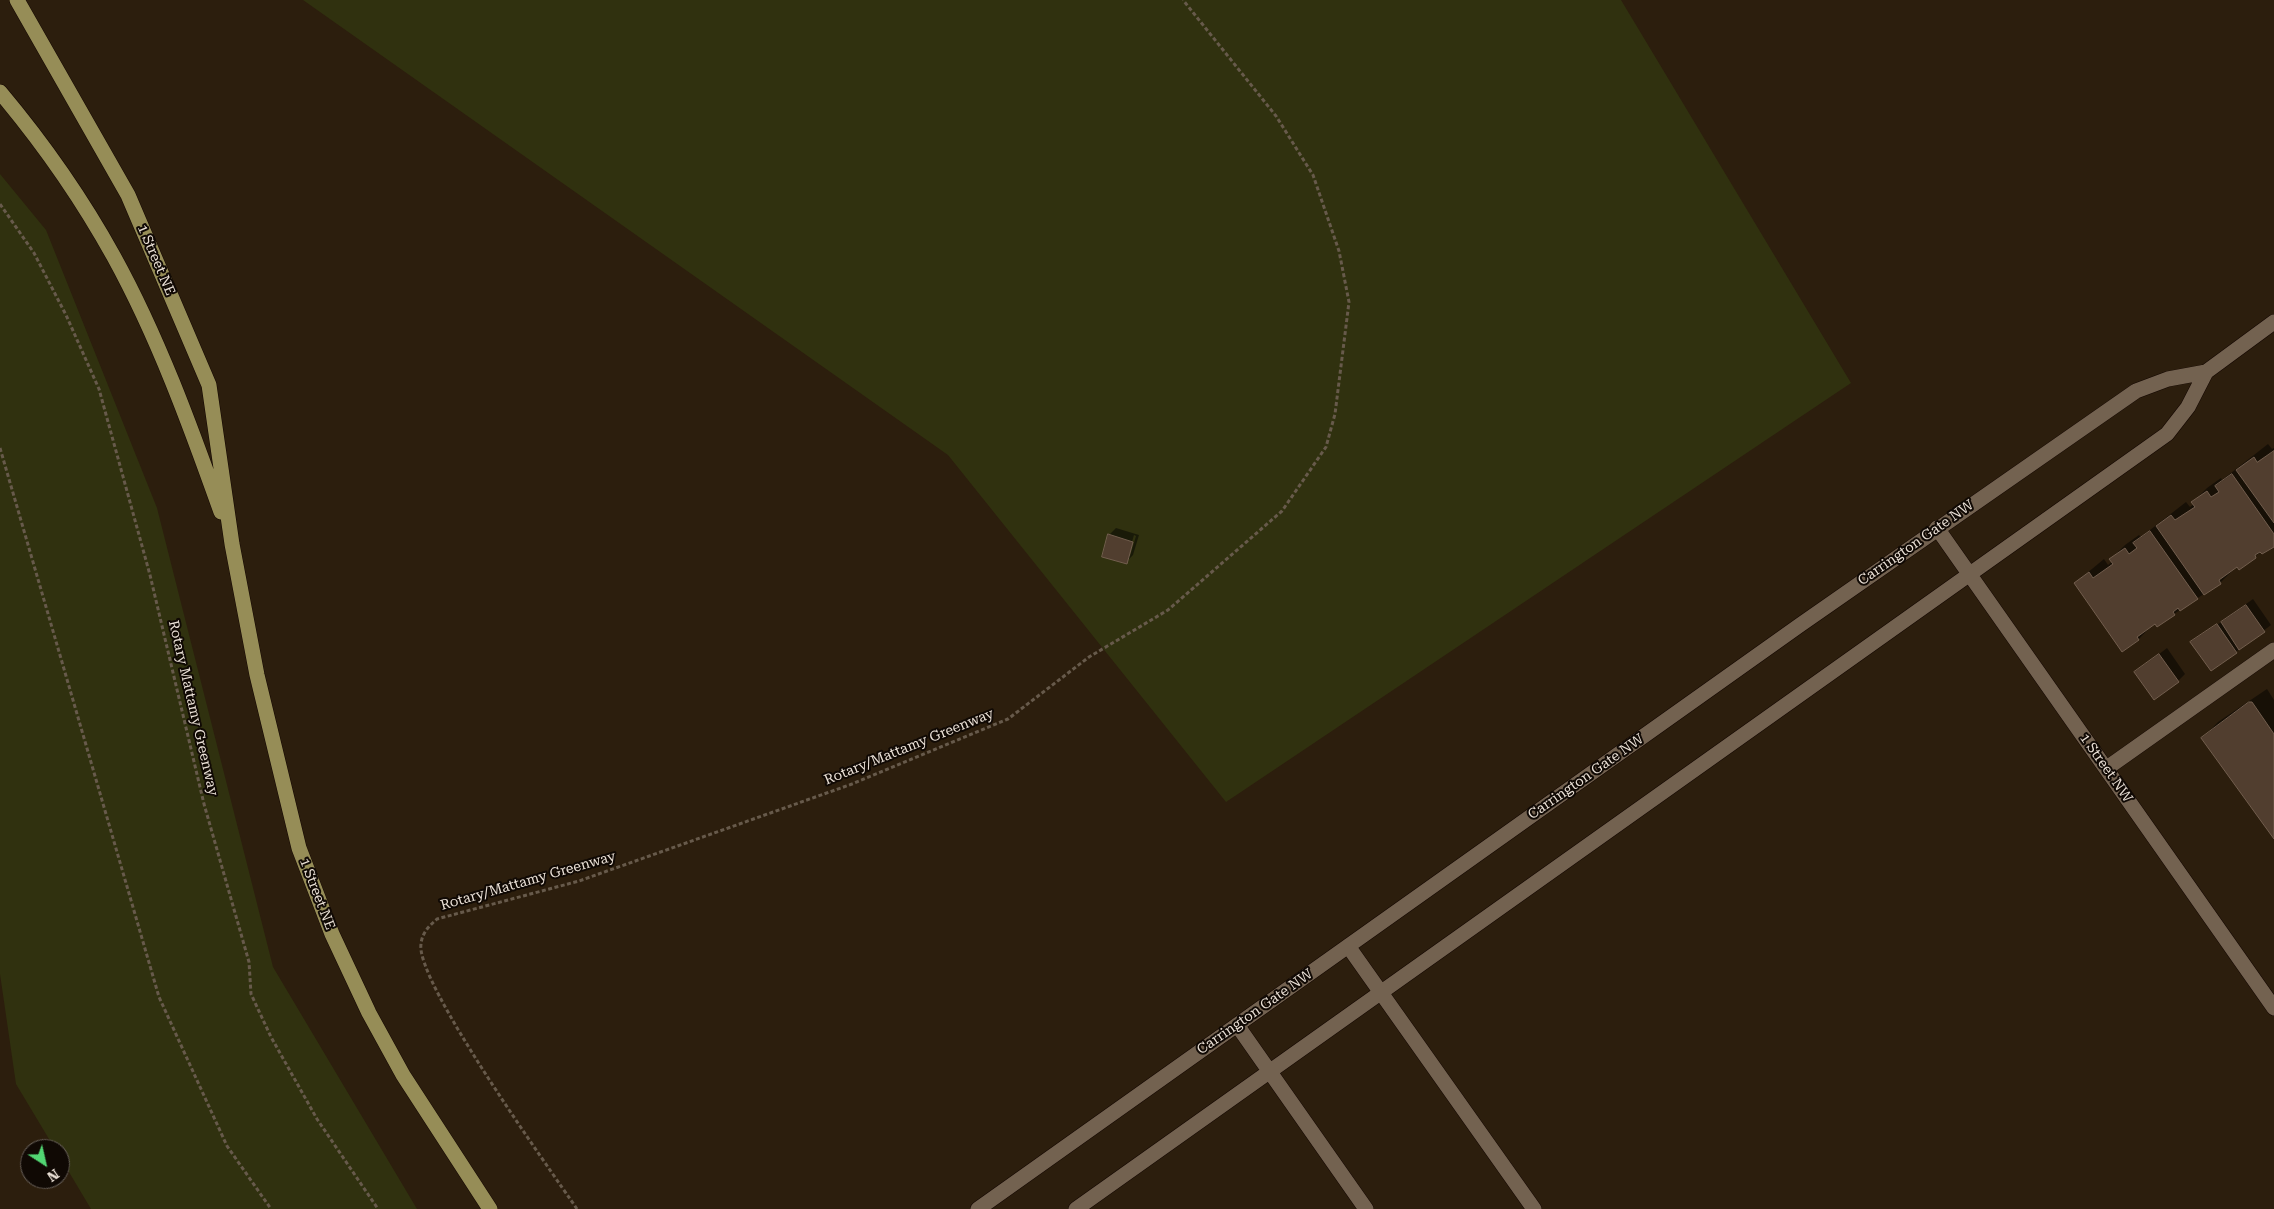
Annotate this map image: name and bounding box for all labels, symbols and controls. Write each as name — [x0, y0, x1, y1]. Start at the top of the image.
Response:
street label: 1 Street NE — [134, 222, 178, 298]
street label: Carrington Gate NW — [1855, 497, 1977, 589]
street label: Rotary Mattamy Greenway — [165, 619, 221, 797]
street label: Rotary/Mattamy Greenway — [822, 705, 996, 789]
street label: 1 Street NW — [2076, 730, 2136, 806]
street label: Carrington Gate NW — [1525, 731, 1647, 823]
street label: Rotary/Mattamy Greenway — [438, 848, 618, 914]
street label: 1 Street NE — [296, 856, 338, 932]
street label: Carrington Gate NW — [1194, 966, 1316, 1058]
north arrow — [20, 1139, 70, 1189]
text: N — [44, 1166, 62, 1185]

